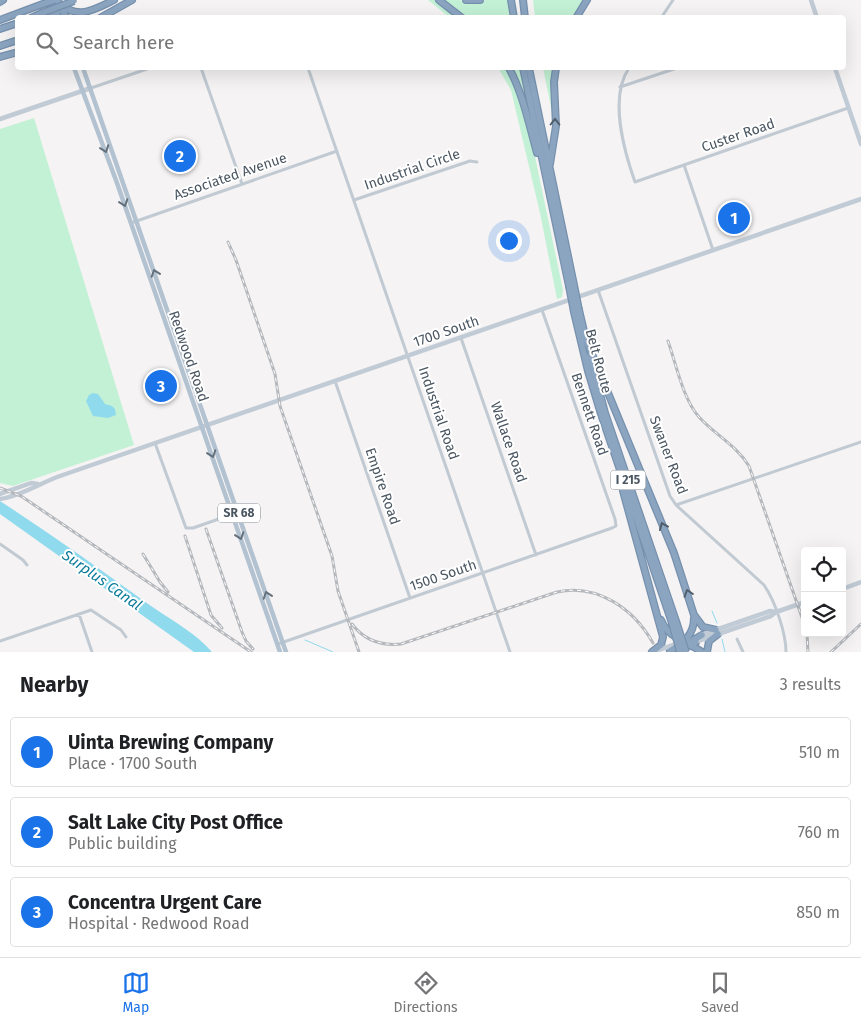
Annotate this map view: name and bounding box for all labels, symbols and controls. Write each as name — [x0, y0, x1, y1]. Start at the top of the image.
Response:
search box — [15, 15, 846, 70]
icon: search — [33, 29, 61, 57]
text: Search here — [73, 31, 174, 54]
street label: Custer Road — [699, 115, 777, 156]
one-way arrow — [550, 118, 561, 126]
pin: 2 — [164, 137, 196, 175]
one-way arrow — [99, 144, 109, 153]
street label: Industrial Circle — [362, 145, 462, 194]
street label: Associated Avenue — [171, 149, 289, 204]
one-way arrow — [118, 198, 128, 206]
pin: 1 — [718, 199, 750, 237]
your location — [496, 228, 522, 254]
one-way arrow — [151, 269, 161, 278]
street label: Redwood Road — [165, 308, 212, 404]
street label: 1700 South — [411, 312, 481, 351]
street label: Belt Route — [582, 327, 615, 395]
street label: Industrial Road — [415, 364, 462, 462]
pin: 3 — [145, 367, 177, 405]
street label: Bennett Road — [567, 371, 612, 458]
street label: Wallace Road — [487, 399, 530, 485]
street label: Swaner Road — [646, 414, 691, 497]
street label: Empire Road — [361, 445, 404, 527]
one-way arrow — [206, 449, 216, 458]
road number: I 215 — [610, 470, 646, 490]
road number: SR 68 — [218, 503, 260, 522]
one-way arrow — [658, 522, 669, 531]
one-way arrow — [234, 531, 244, 540]
water label: Surplus Canal — [58, 545, 145, 614]
map controls — [801, 547, 846, 637]
button: locate — [801, 547, 846, 592]
street label: 1500 South — [407, 556, 479, 595]
one-way arrow — [684, 590, 694, 598]
one-way arrow — [263, 591, 273, 600]
button: layers — [801, 592, 846, 637]
text: Nearby — [20, 672, 88, 698]
text: 3 results — [780, 675, 841, 694]
text: Uinta Brewing Company — [68, 731, 273, 754]
text: 1 — [33, 743, 41, 762]
text: 510 m — [799, 743, 840, 762]
text: Place · 1700 South — [68, 754, 197, 773]
text: Salt Lake City Post Office — [68, 811, 283, 834]
text: 2 — [33, 823, 41, 842]
text: 760 m — [798, 823, 840, 842]
text: Public building — [68, 834, 176, 853]
text: Concentra Urgent Care — [68, 891, 262, 914]
text: 3 — [33, 903, 41, 922]
text: 850 m — [796, 903, 840, 922]
text: Hospital · Redwood Road — [68, 914, 250, 933]
tab: Map — [122, 969, 150, 1016]
tab: Directions — [393, 969, 458, 1016]
tab: Saved — [701, 969, 739, 1016]

